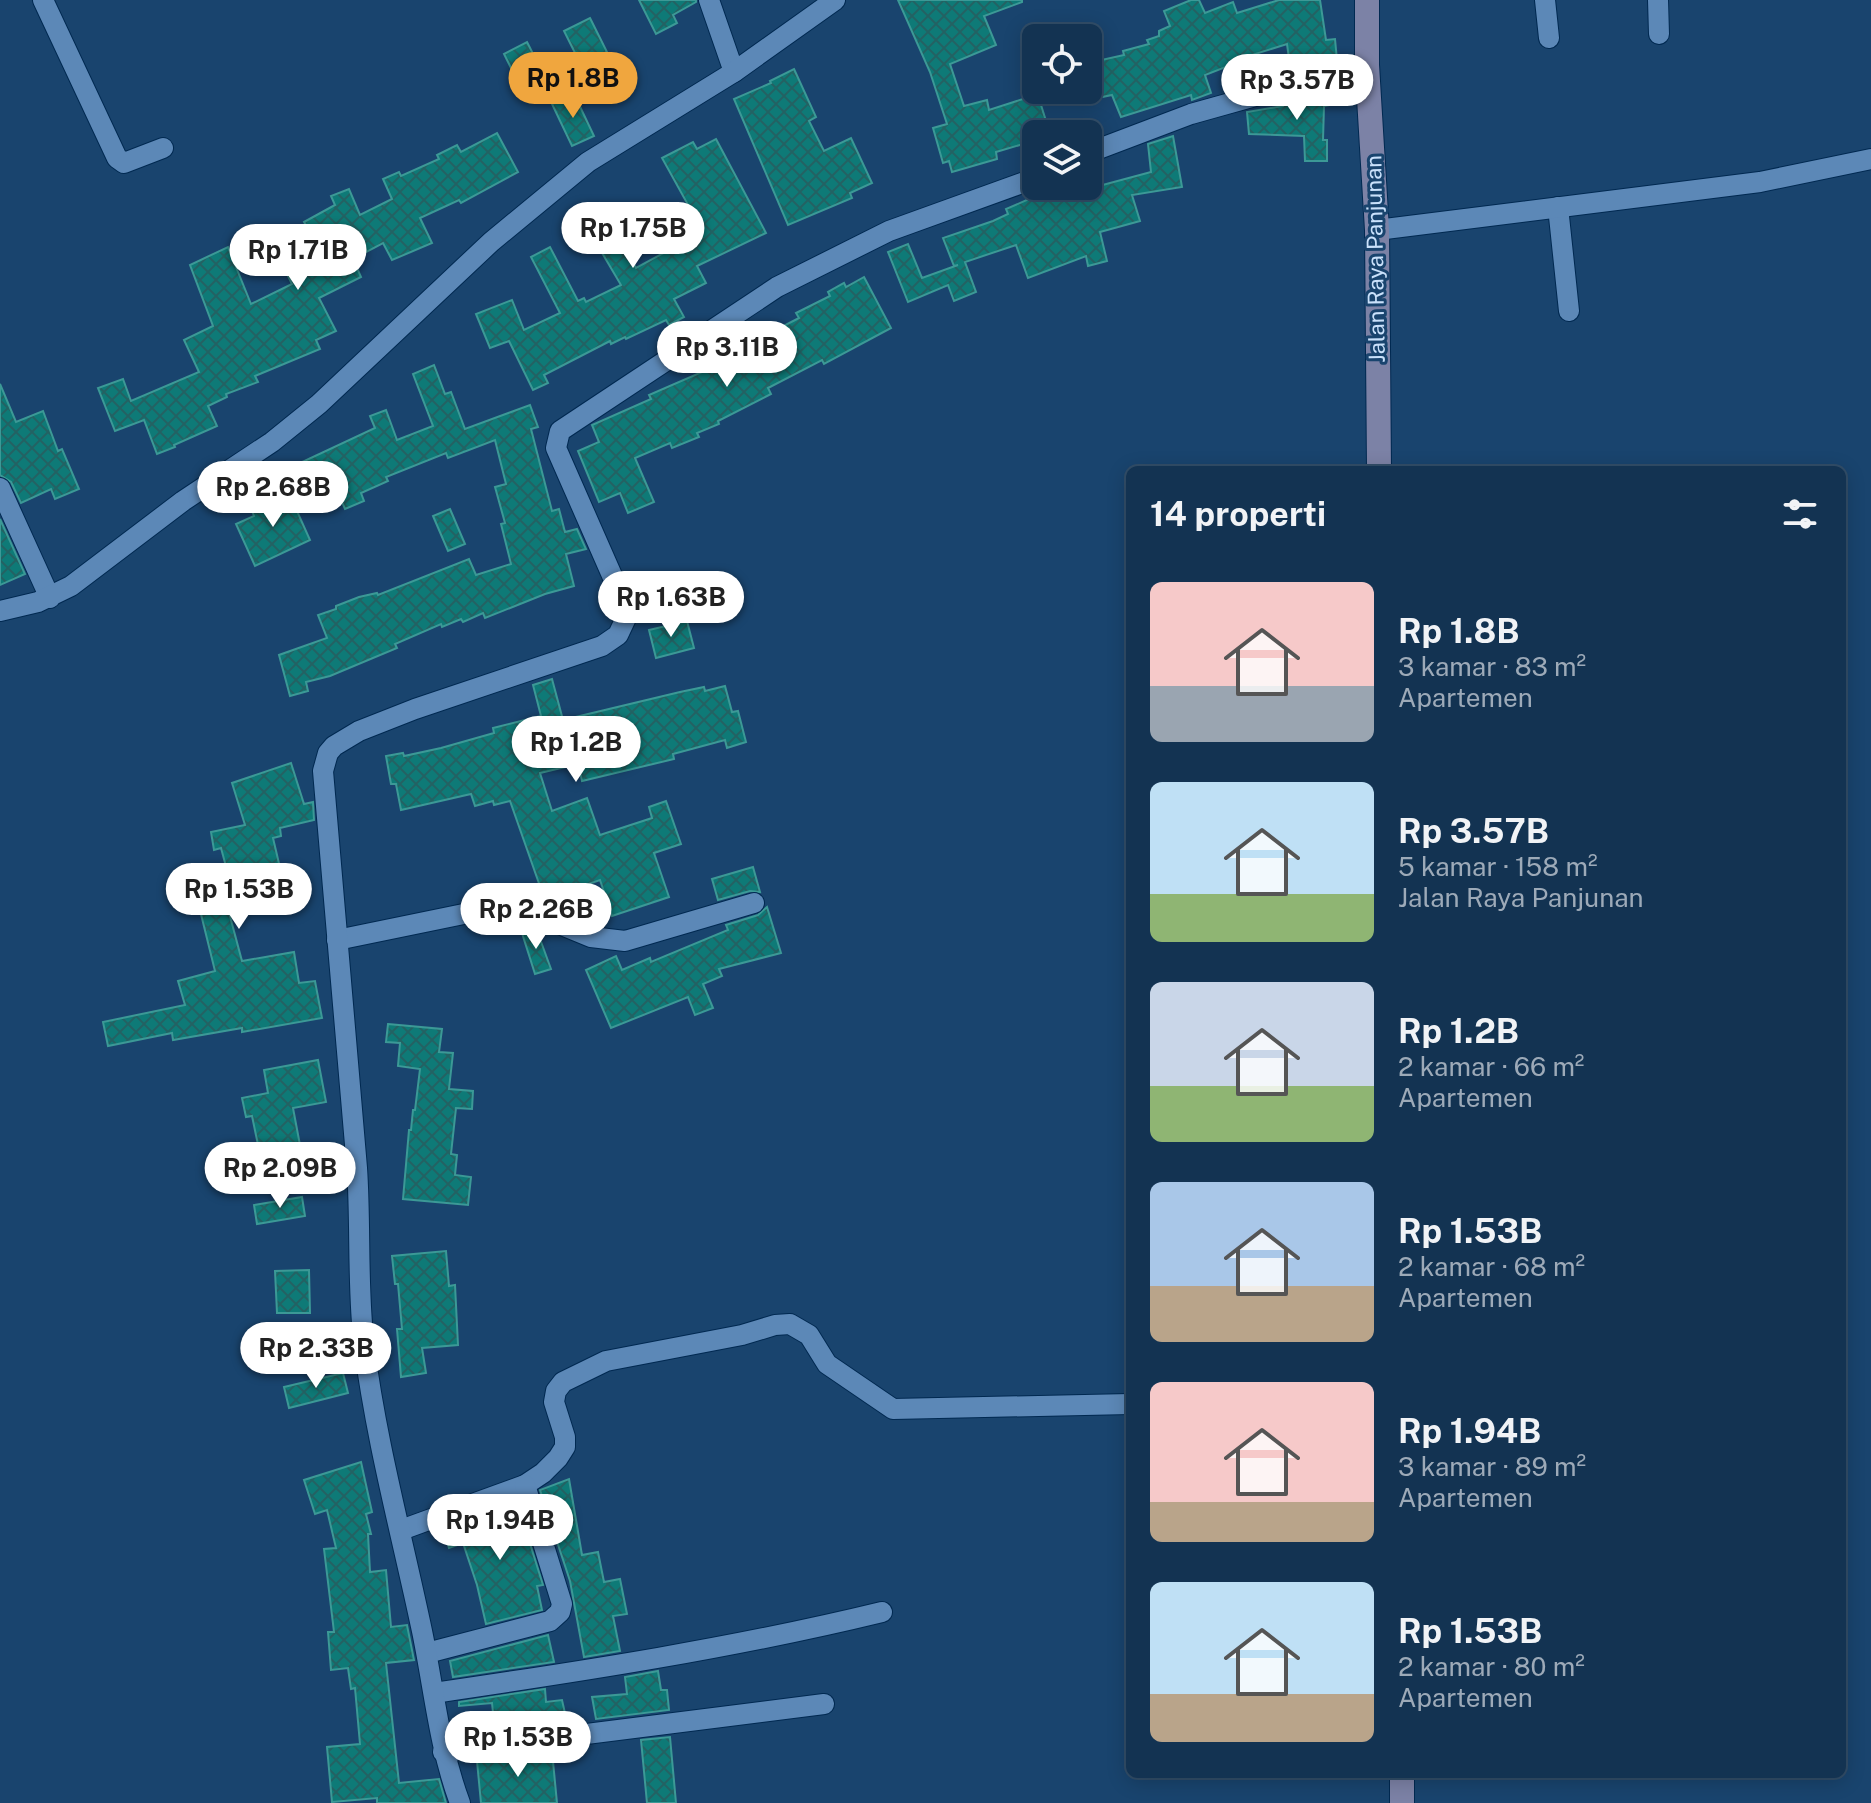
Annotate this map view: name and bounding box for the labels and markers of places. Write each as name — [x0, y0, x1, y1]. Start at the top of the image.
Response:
pin: Rp 1.8B — [499, 52, 647, 120]
pin: Rp 3.57B — [1214, 54, 1380, 122]
pin: Rp 1.75B — [550, 202, 716, 270]
pin: Rp 1.71B — [215, 224, 381, 292]
pin: Rp 3.11B — [644, 321, 810, 389]
pin: Rp 2.68B — [190, 461, 356, 529]
pin: Rp 1.63B — [588, 571, 754, 639]
pin: Rp 1.2B — [502, 716, 650, 784]
pin: Rp 1.53B — [156, 863, 322, 931]
pin: Rp 2.26B — [453, 883, 619, 951]
pin: Rp 2.09B — [197, 1142, 363, 1210]
pin: Rp 2.33B — [233, 1322, 399, 1390]
pin: Rp 1.94B — [417, 1494, 583, 1562]
pin: Rp 1.53B — [435, 1711, 601, 1779]

